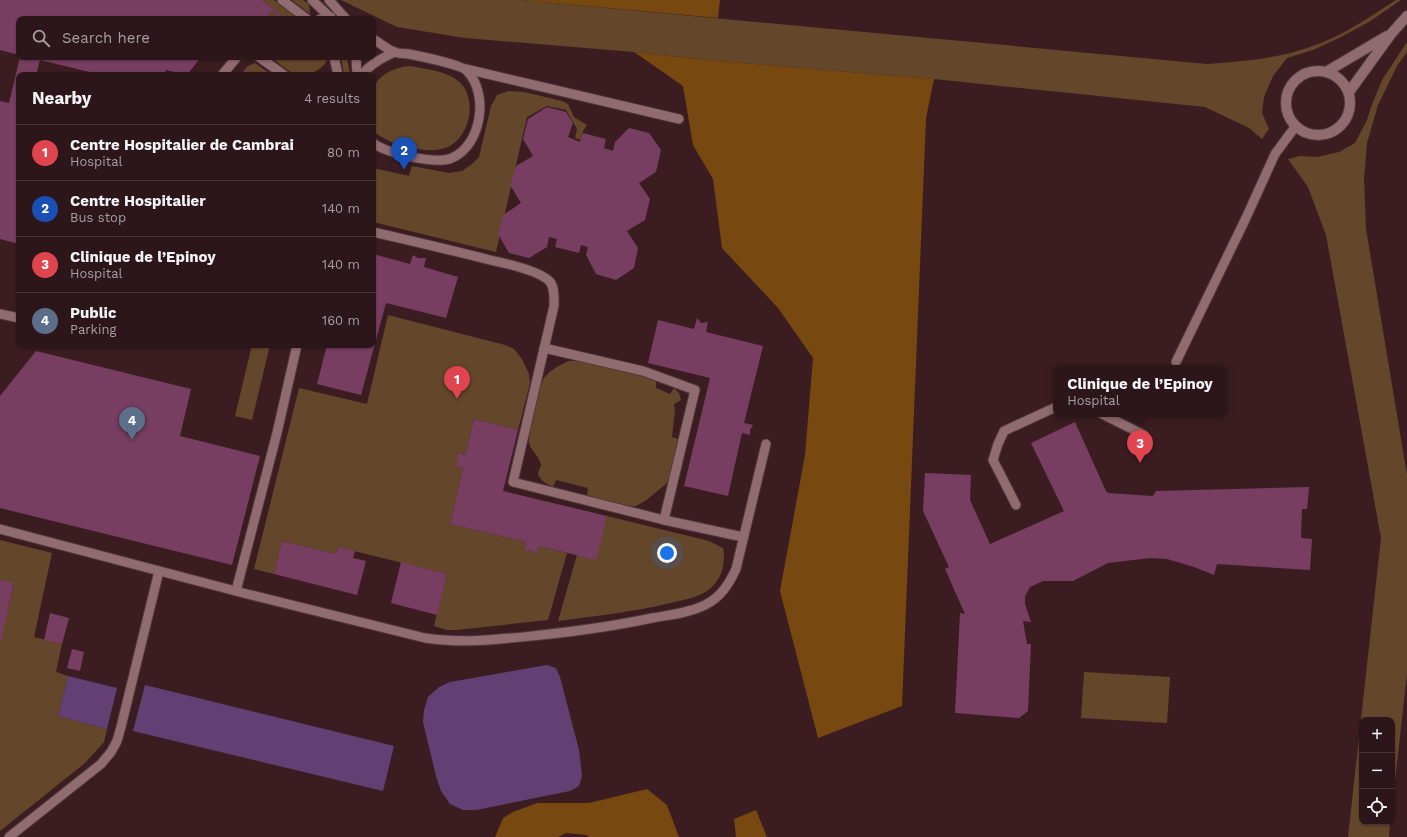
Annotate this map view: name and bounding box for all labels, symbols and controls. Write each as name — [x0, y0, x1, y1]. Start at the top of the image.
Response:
search box — [16, 16, 376, 60]
icon: search — [30, 27, 52, 49]
text: Search here — [62, 29, 150, 47]
text: Nearby — [32, 88, 91, 108]
text: 4 results — [304, 91, 360, 106]
text: Centre Hospitalier de Cambrai — [70, 136, 294, 154]
pin: 2 — [391, 137, 417, 170]
text: 1 — [42, 145, 48, 160]
text: 80 m — [327, 145, 360, 160]
text: Hospital — [70, 154, 122, 169]
text: Centre Hospitalier — [70, 192, 206, 210]
text: 2 — [41, 201, 49, 216]
text: 140 m — [322, 201, 360, 216]
text: Bus stop — [70, 210, 126, 225]
text: Clinique de l’Epinoy — [70, 248, 216, 266]
text: 3 — [41, 257, 49, 272]
text: 140 m — [322, 257, 360, 272]
text: Hospital — [70, 266, 122, 281]
text: Public — [70, 304, 117, 322]
text: 4 — [41, 313, 49, 328]
text: 160 m — [322, 313, 360, 328]
text: Parking — [70, 322, 116, 337]
popup — [1053, 365, 1227, 417]
pin: 1 — [444, 366, 470, 399]
text: Clinique de l’Epinoy — [1067, 375, 1213, 393]
text: Hospital — [1067, 393, 1120, 408]
pin: 4 — [119, 407, 145, 440]
pin: 3 — [1127, 430, 1153, 463]
your location — [657, 543, 677, 563]
map controls — [1359, 717, 1395, 825]
button: + — [1359, 717, 1395, 753]
button: − — [1359, 753, 1395, 789]
button: locate — [1359, 789, 1395, 825]

